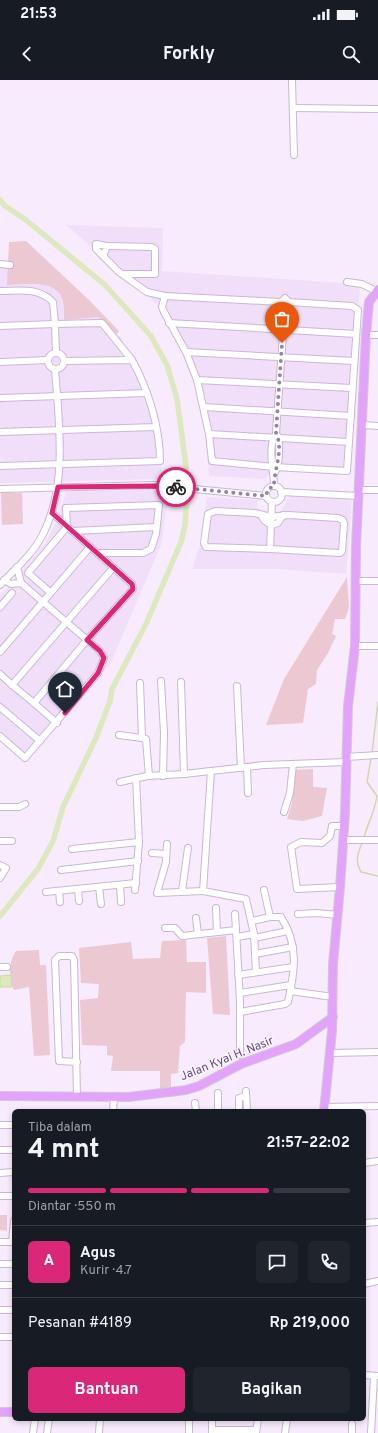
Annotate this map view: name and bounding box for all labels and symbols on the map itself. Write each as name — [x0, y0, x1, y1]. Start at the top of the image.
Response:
pin — [265, 302, 299, 343]
courier — [156, 467, 196, 507]
pin — [48, 672, 82, 713]
street label: Jalan Kyai H. Nasir — [178, 1033, 276, 1085]

